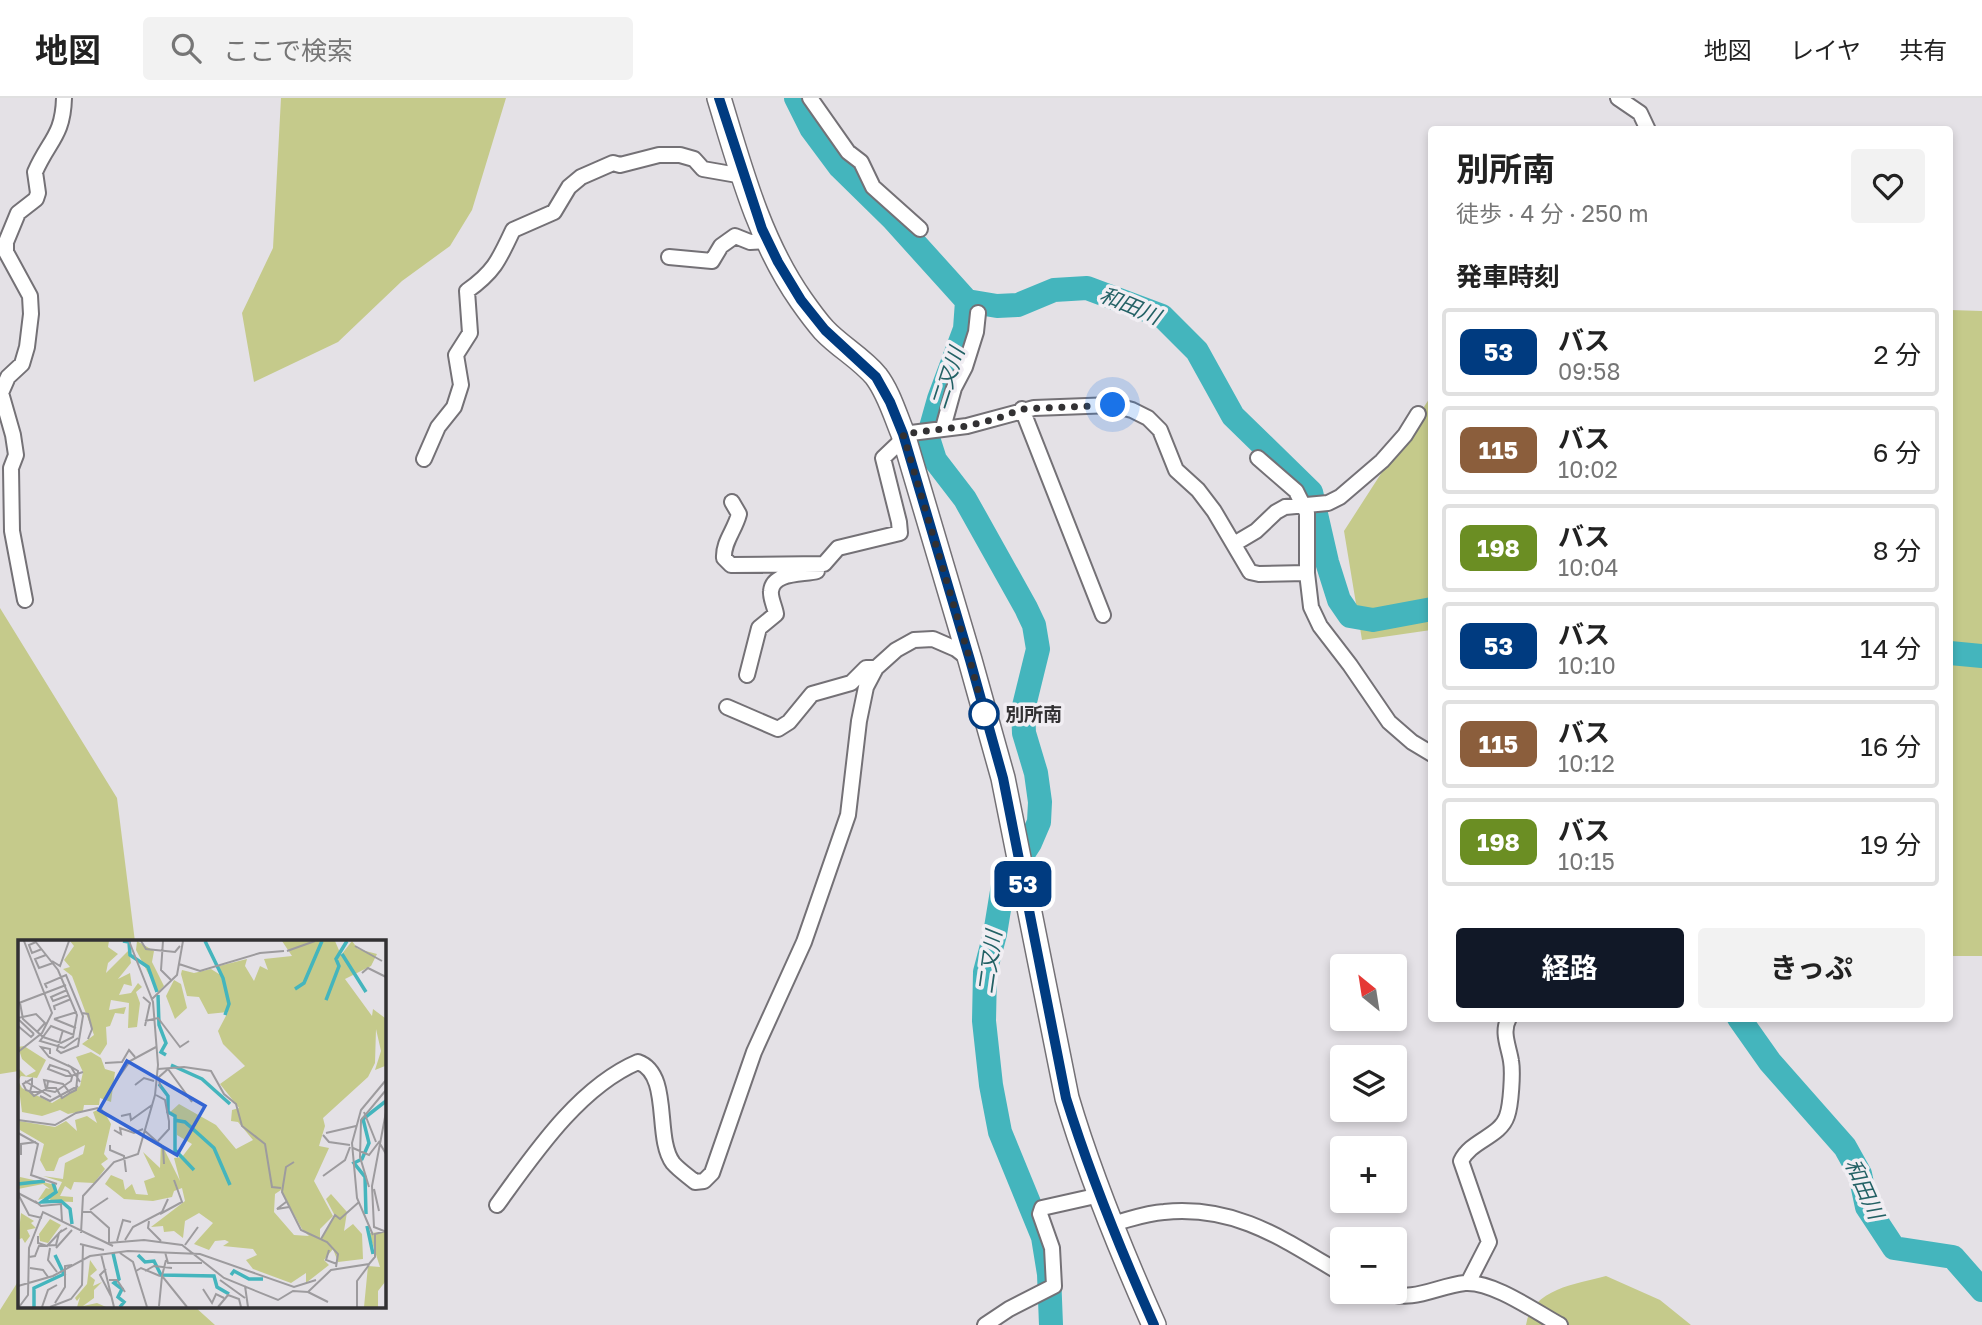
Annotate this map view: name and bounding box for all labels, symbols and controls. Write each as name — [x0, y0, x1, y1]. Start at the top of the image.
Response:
search box — [143, 17, 633, 80]
icon: search — [167, 29, 205, 67]
text: 地図 — [35, 30, 101, 69]
text: ここで検索 — [223, 35, 353, 66]
text: 地図 — [1704, 35, 1752, 64]
text: レイヤ — [1790, 35, 1861, 64]
text: 共有 — [1899, 35, 1947, 64]
text: 別所南 — [1456, 149, 1555, 188]
button: heart — [1851, 149, 1925, 223]
text: 徒歩 · 4 分 · 250 m — [1456, 199, 1649, 227]
text: 発車時刻 — [1456, 261, 1560, 292]
water label: 和田川 — [1096, 281, 1166, 330]
text: バス — [1558, 325, 1610, 356]
text: 53 — [1484, 337, 1513, 366]
text: 2 分 — [1873, 339, 1921, 370]
water label: 二又川 — [925, 342, 970, 412]
text: 09:58 — [1558, 357, 1620, 385]
your location — [1095, 387, 1130, 422]
text: バス — [1558, 423, 1610, 454]
text: 115 — [1479, 435, 1518, 464]
text: 6 分 — [1873, 437, 1921, 468]
text: 10:02 — [1558, 455, 1618, 483]
text: バス — [1558, 521, 1610, 552]
text: 198 — [1477, 533, 1520, 562]
text: 8 分 — [1873, 535, 1921, 566]
text: 10:04 — [1558, 553, 1619, 581]
text: バス — [1558, 619, 1610, 650]
text: 53 — [1484, 631, 1513, 660]
text: 14 分 — [1860, 633, 1921, 664]
text: 10:10 — [1558, 651, 1616, 679]
marker: 別所南 — [969, 699, 999, 729]
place label: 別所南 — [1005, 702, 1062, 725]
text: バス — [1558, 717, 1610, 748]
text: 115 — [1479, 729, 1518, 758]
text: 16 分 — [1860, 731, 1921, 762]
text: 10:12 — [1558, 749, 1615, 777]
text: バス — [1558, 815, 1610, 846]
text: 198 — [1477, 827, 1520, 856]
text: 19 分 — [1860, 829, 1921, 860]
text: 10:15 — [1558, 847, 1615, 875]
line badge: 53 — [992, 861, 1054, 907]
text: 53 — [1008, 869, 1038, 898]
water label: 二又川 — [972, 927, 1007, 995]
button: 経路 — [1456, 928, 1684, 1008]
button: きっぷ — [1698, 928, 1925, 1008]
inset map — [18, 940, 385, 1308]
north arrow — [1330, 954, 1407, 1031]
map controls — [1330, 954, 1407, 1304]
button: layers — [1330, 1045, 1407, 1122]
button: + — [1330, 1136, 1407, 1213]
water label: 和田川 — [1840, 1155, 1890, 1224]
button: − — [1330, 1227, 1407, 1304]

